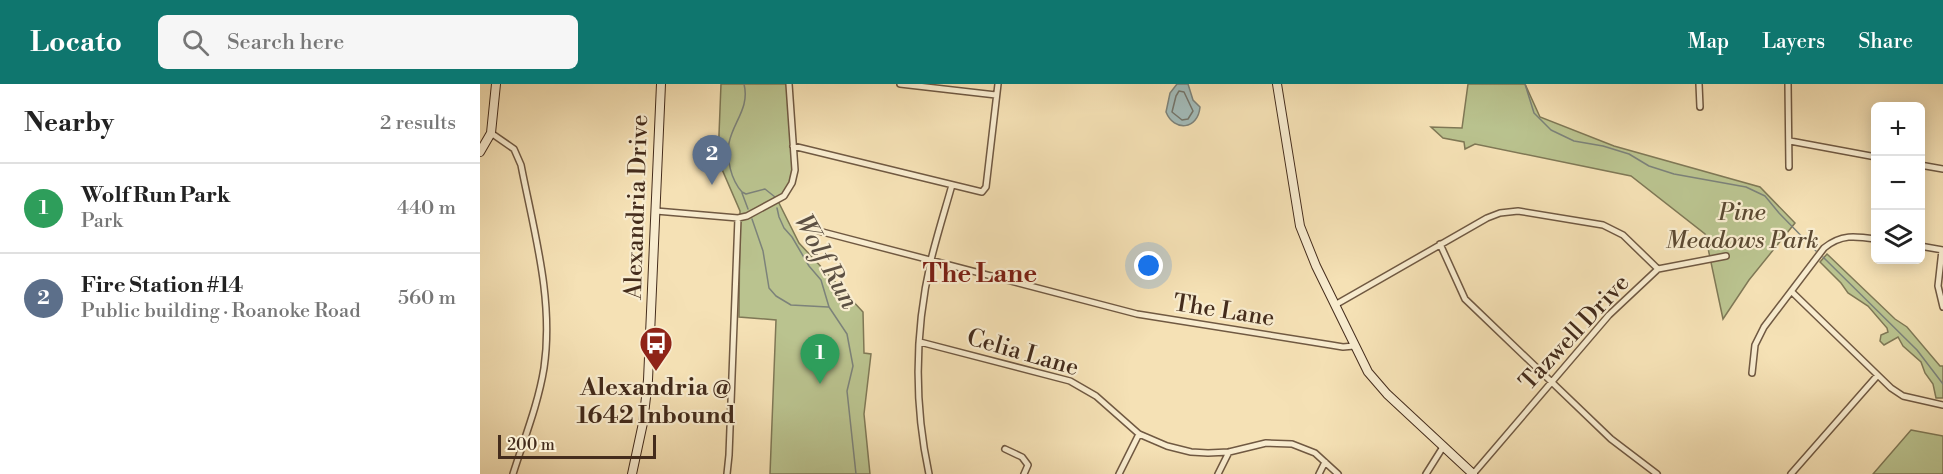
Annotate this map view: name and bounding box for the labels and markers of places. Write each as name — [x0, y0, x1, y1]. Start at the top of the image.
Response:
pin: 2 — [692, 135, 732, 185]
bus stop icon: Alexandria @ 1642 Inbound — [638, 325, 674, 372]
pin: 1 — [800, 334, 840, 384]
place label: Alexandria @ 1642 Inbound — [576, 373, 736, 431]

